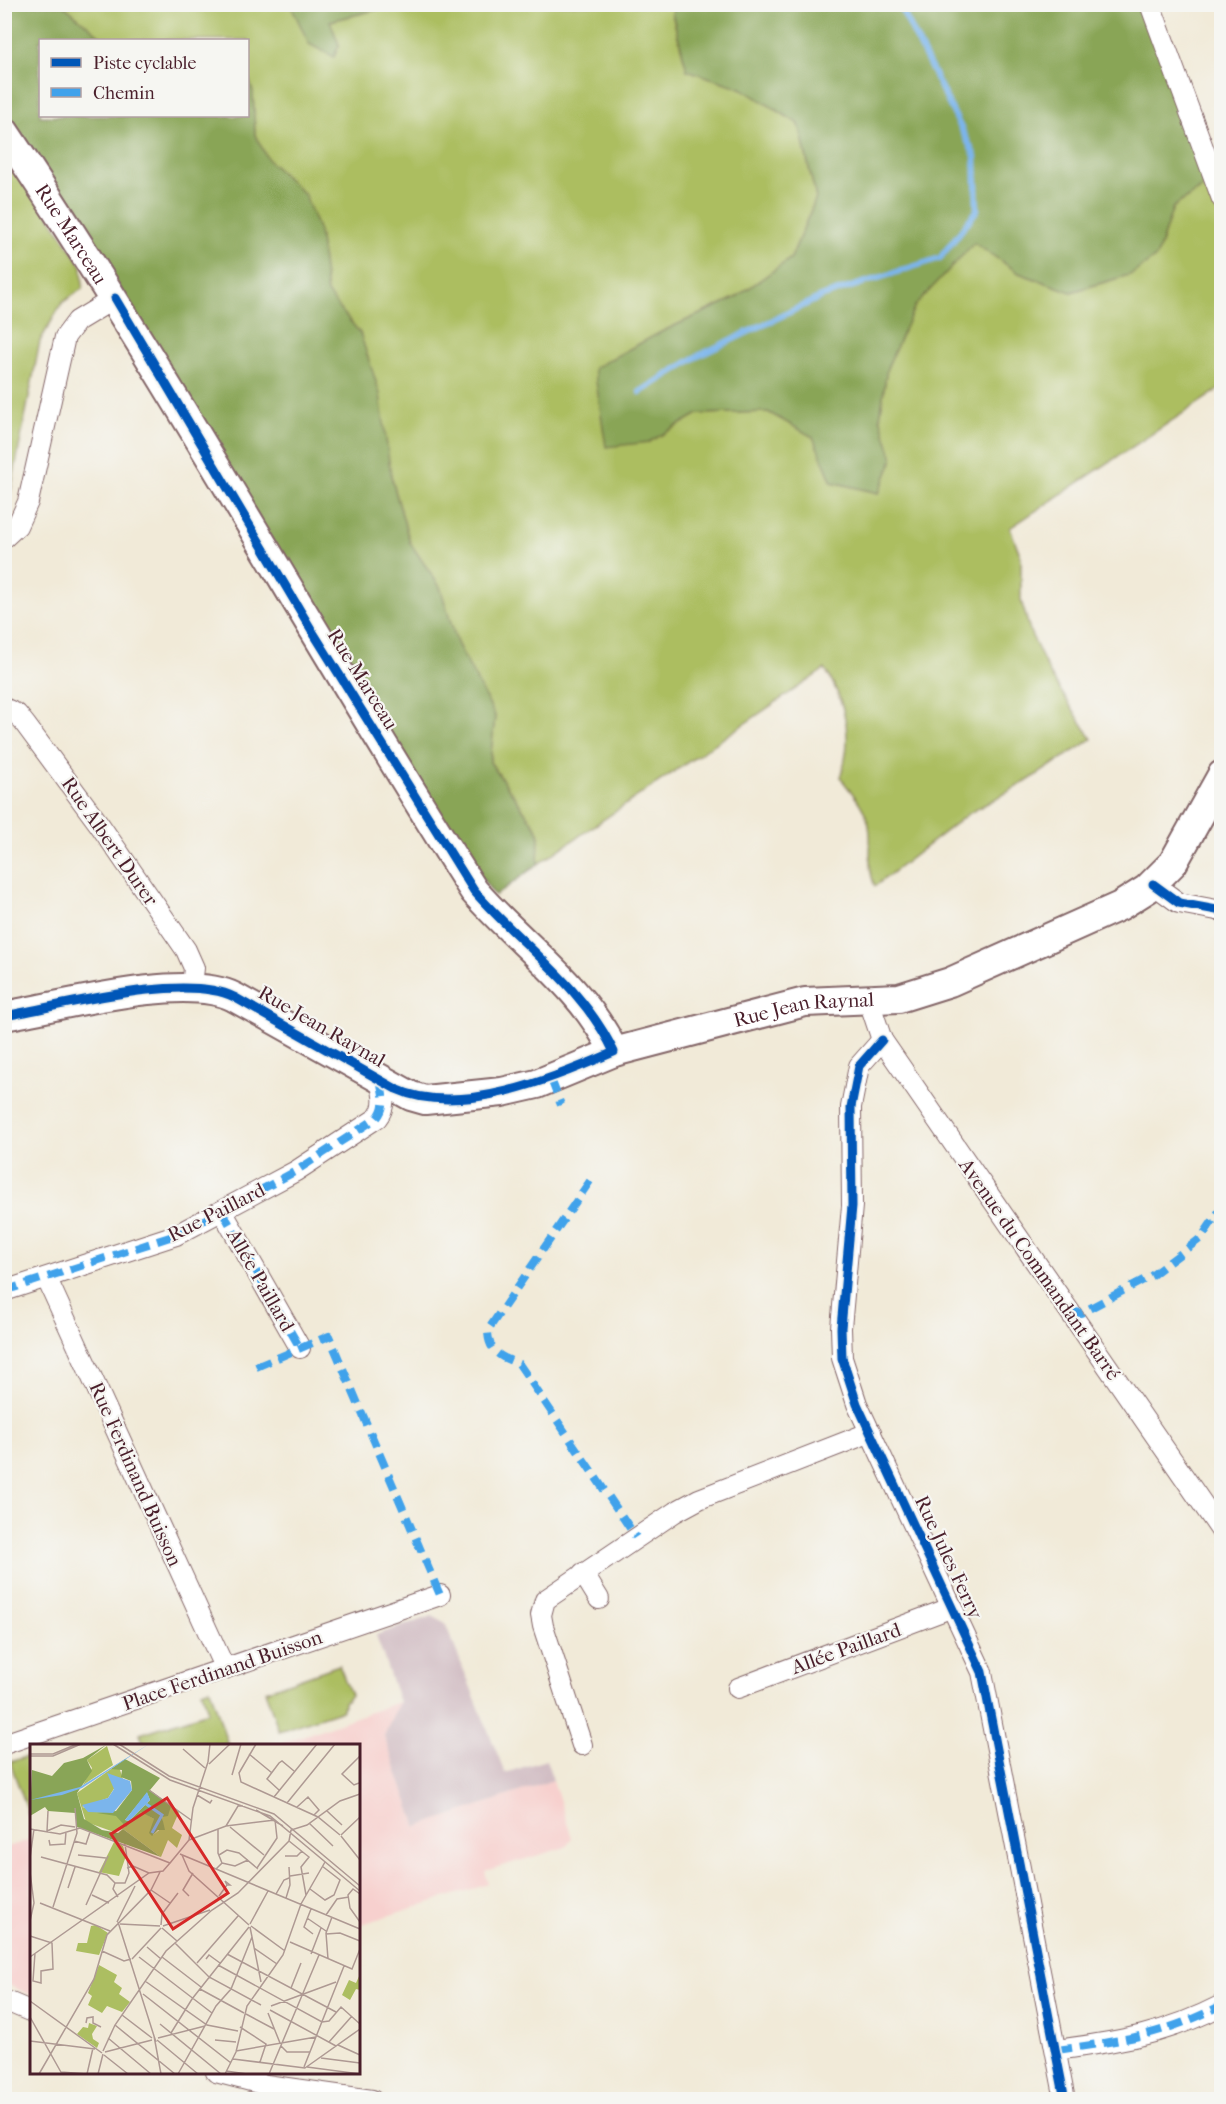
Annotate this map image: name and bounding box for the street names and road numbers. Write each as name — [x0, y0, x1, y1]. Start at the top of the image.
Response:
street label: Rue Marceau — [30, 180, 112, 289]
street label: Rue Marceau — [322, 624, 403, 735]
street label: Rue Albert Durer — [57, 773, 163, 910]
street label: Rue Jean Raynal — [254, 981, 390, 1072]
street label: Rue Jean Raynal — [731, 988, 875, 1032]
street label: Avenue du Commandant Barré — [954, 1153, 1125, 1384]
street label: Rue Paillard — [164, 1178, 270, 1247]
street label: Allée Paillard — [221, 1224, 300, 1337]
street label: Rue Ferdinand Buisson — [84, 1378, 187, 1570]
street label: Rue Jules Ferry — [910, 1492, 988, 1624]
street label: Allée Paillard — [788, 1618, 905, 1679]
street label: Place Ferdinand Buisson — [119, 1625, 325, 1715]

